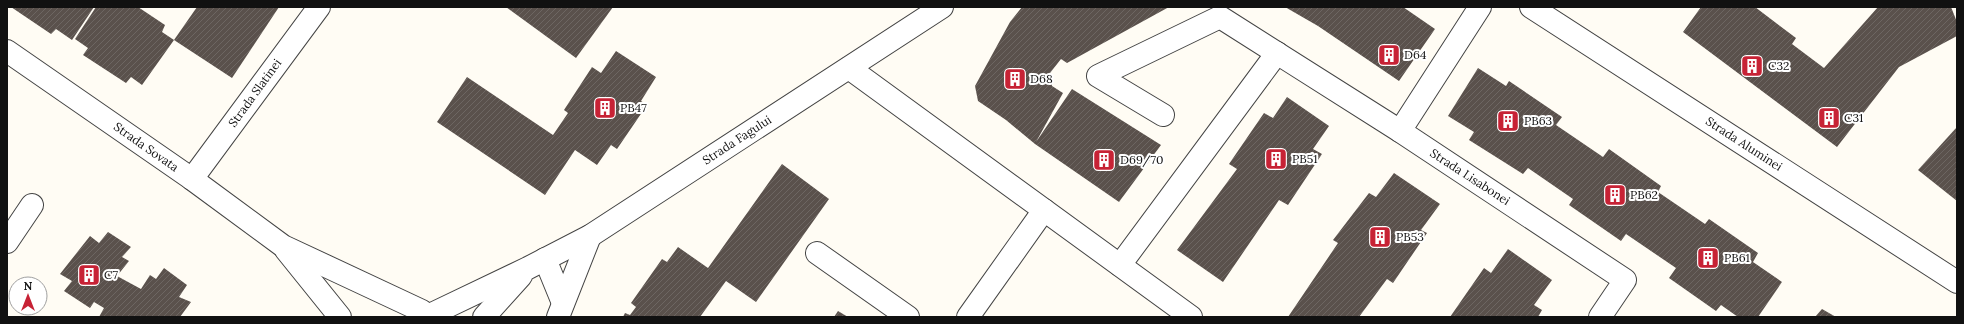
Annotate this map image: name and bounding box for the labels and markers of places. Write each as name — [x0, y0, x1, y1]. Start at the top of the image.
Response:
building icon: D64 — [1376, 42, 1402, 68]
place label: D64 — [1404, 47, 1427, 62]
building icon: C32 — [1739, 53, 1765, 79]
place label: C32 — [1768, 58, 1790, 73]
building icon: D68 — [1002, 66, 1028, 92]
place label: D68 — [1030, 71, 1053, 86]
building icon: PB47 — [592, 95, 618, 121]
place label: PB47 — [620, 100, 647, 115]
building icon: C31 — [1816, 105, 1842, 131]
building icon: PB63 — [1495, 108, 1521, 134]
place label: C31 — [1844, 110, 1863, 125]
place label: PB63 — [1524, 113, 1553, 128]
building icon: PB51 — [1263, 146, 1289, 172]
building icon: D69/70 — [1091, 147, 1117, 173]
place label: PB51 — [1292, 151, 1318, 166]
place label: D69/70 — [1120, 152, 1163, 168]
building icon: PB62 — [1602, 182, 1628, 208]
place label: PB62 — [1630, 187, 1658, 202]
building icon: PB53 — [1367, 224, 1393, 250]
place label: PB53 — [1396, 229, 1424, 244]
building icon: PB61 — [1695, 245, 1721, 271]
place label: PB61 — [1724, 250, 1750, 265]
building icon: C7 — [76, 262, 102, 288]
place label: C7 — [104, 267, 118, 282]

